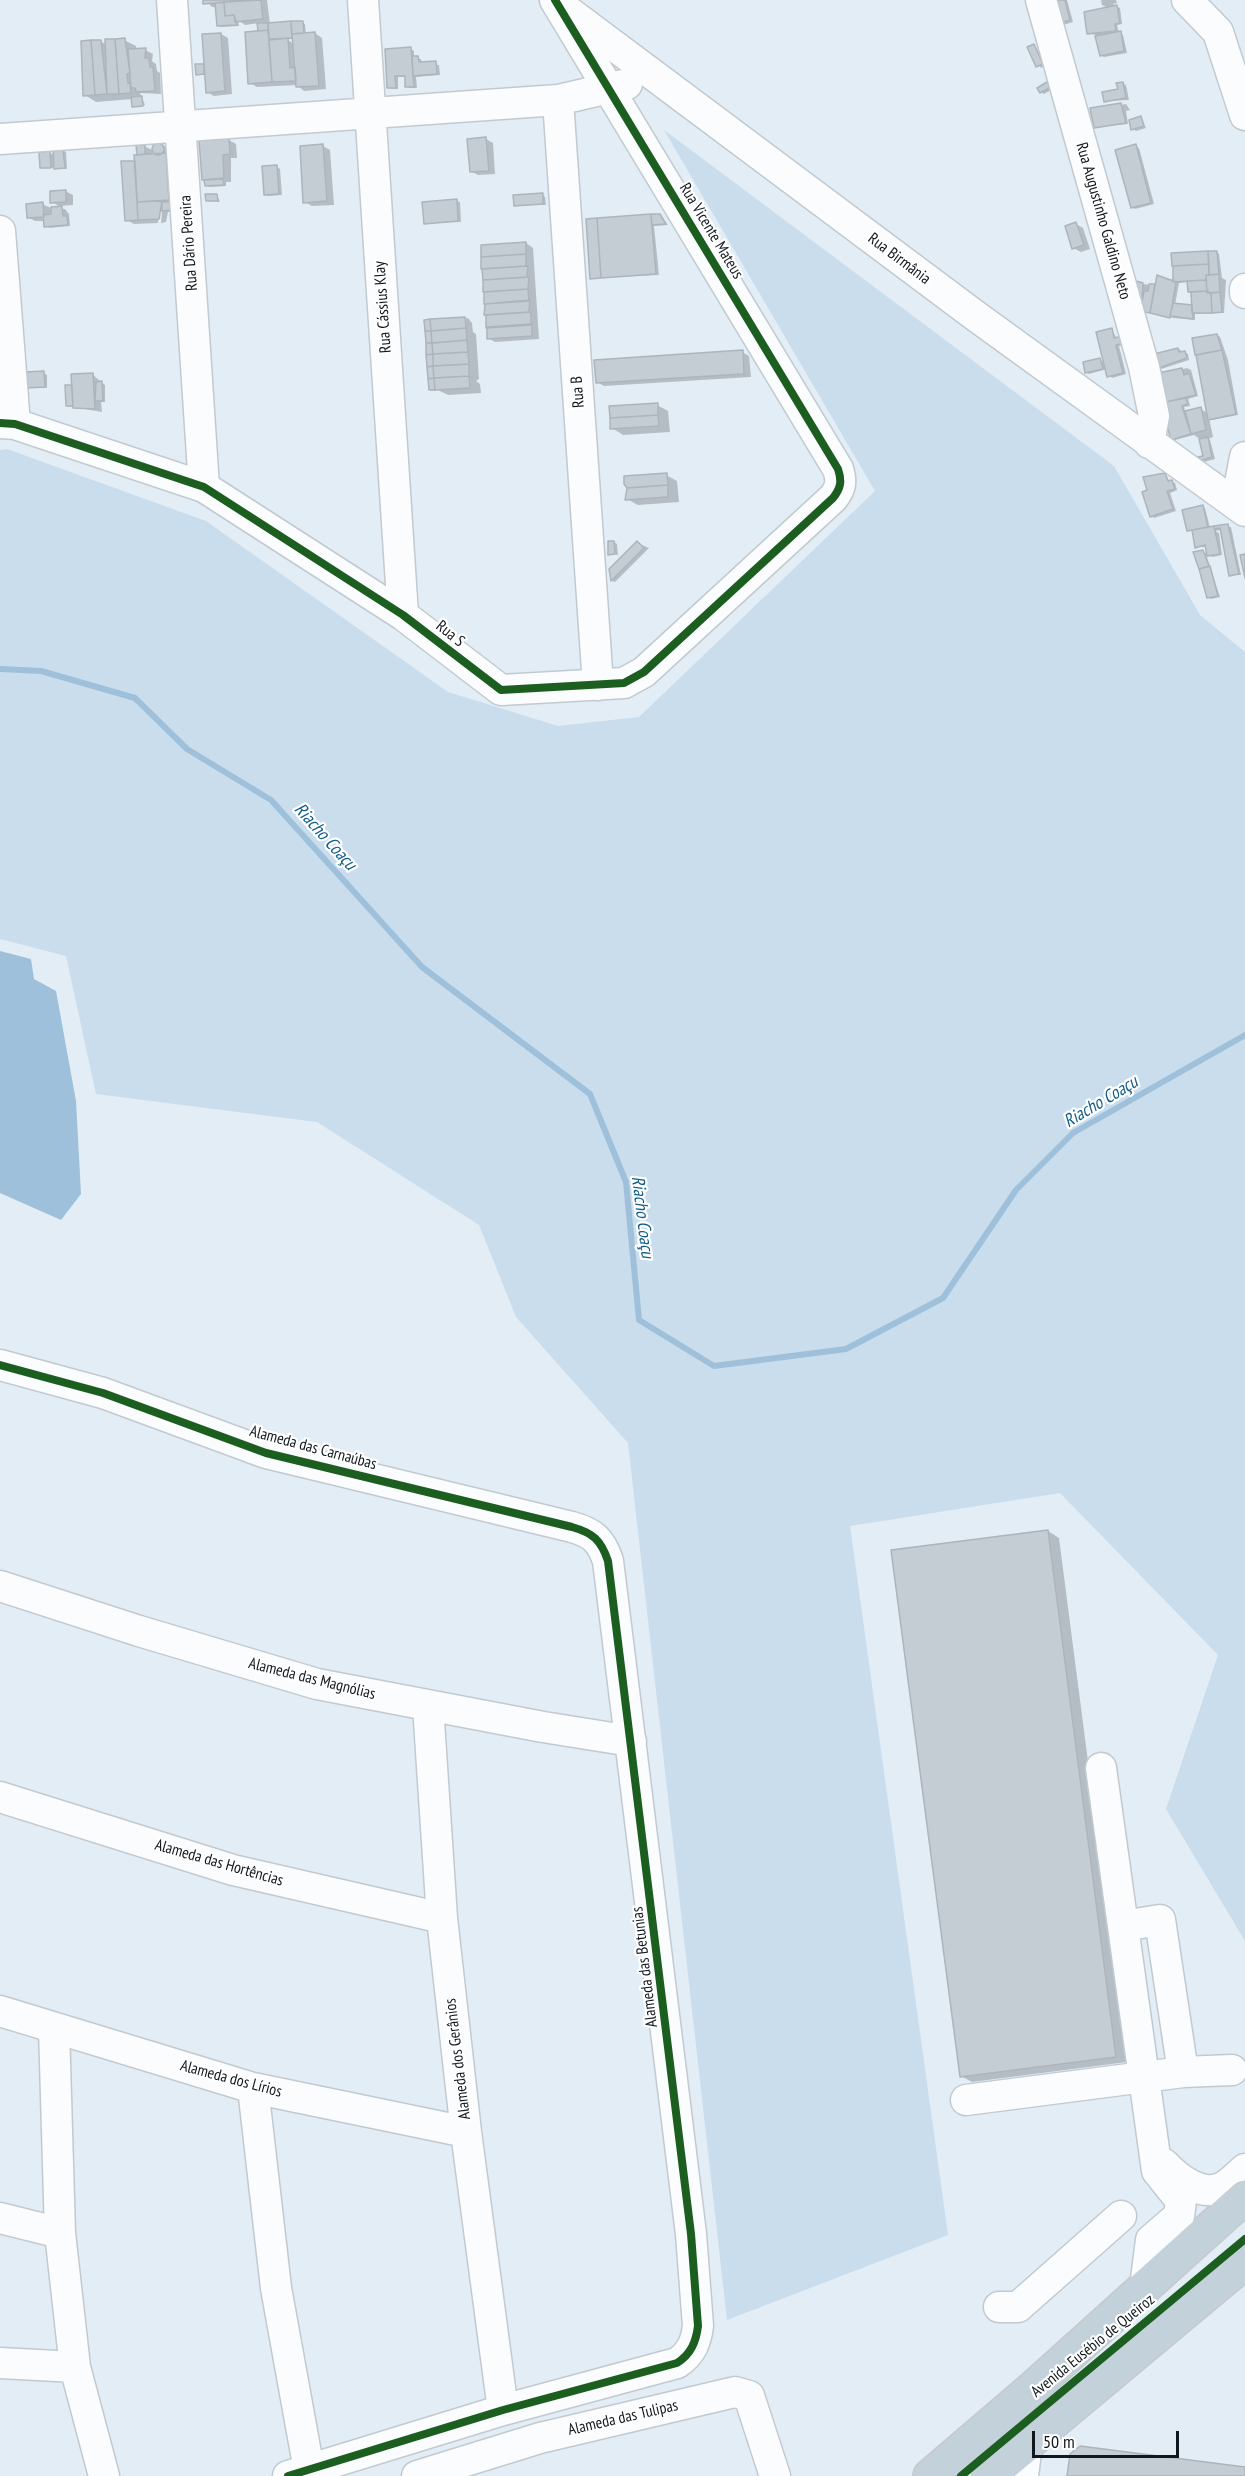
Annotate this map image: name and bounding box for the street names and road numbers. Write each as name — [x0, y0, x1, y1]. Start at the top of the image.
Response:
street label: Rua Augustinho Galdino Neto — [1071, 140, 1135, 302]
street label: Rua Vicente Mateus — [675, 180, 747, 282]
street label: Rua Dário Pereira — [176, 194, 202, 292]
street label: Rua Birmânia — [864, 229, 934, 289]
street label: Rua Cássius Klay — [370, 260, 396, 354]
street label: Rua B — [567, 375, 589, 409]
street label: Rua S — [432, 617, 468, 651]
street label: Alameda das Carnaúbas — [247, 1422, 379, 1474]
street label: Alameda das Magnólias — [247, 1654, 377, 1704]
street label: Alameda das Hortências — [153, 1835, 285, 1891]
street label: Alameda das Betunias — [628, 1906, 662, 2028]
street label: Alameda dos Gerânios — [441, 1997, 475, 2121]
street label: Alameda dos Lírios — [178, 2056, 284, 2102]
street label: Avenida Eusébio de Queiroz — [1027, 2290, 1159, 2402]
street label: Alameda das Tulipas — [566, 2396, 680, 2440]

